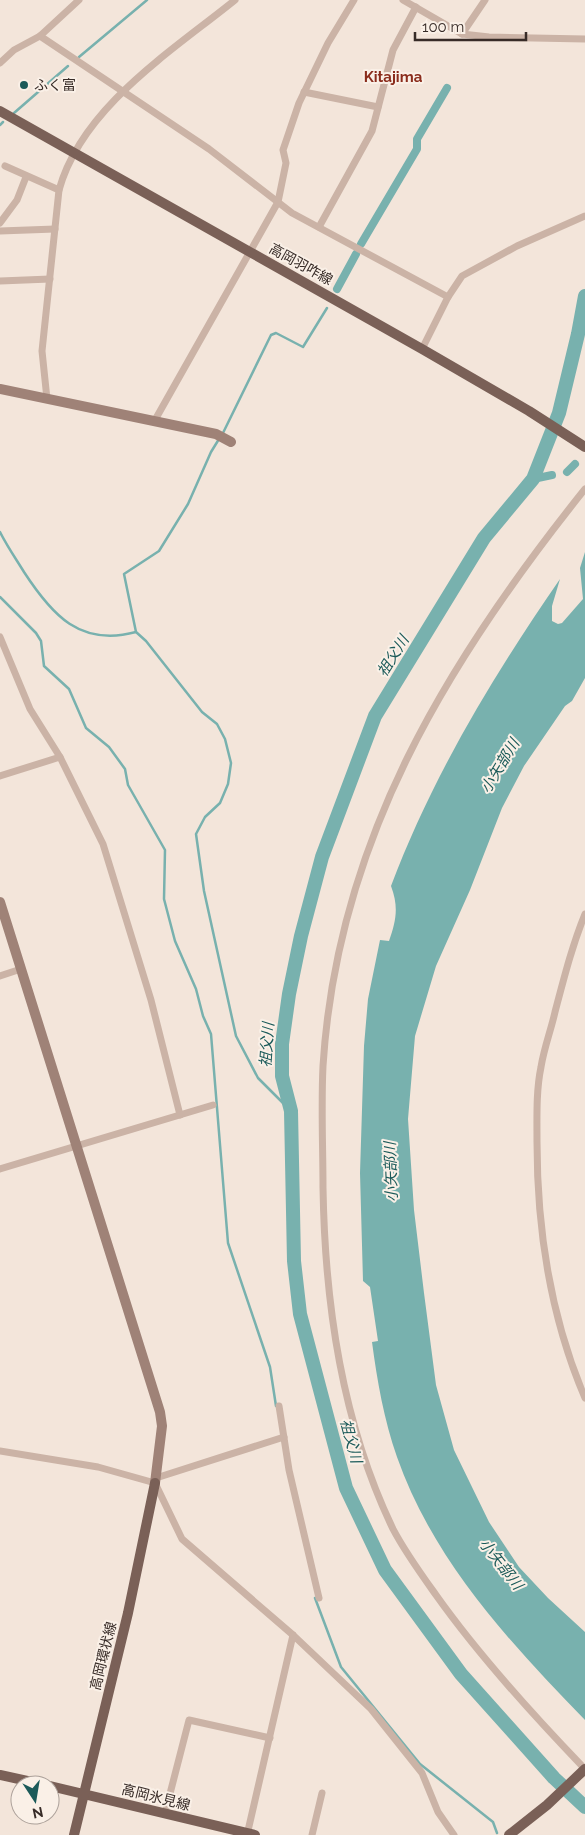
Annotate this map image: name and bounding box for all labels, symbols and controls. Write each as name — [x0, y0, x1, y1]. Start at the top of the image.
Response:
scale bar — [415, 10, 526, 42]
text: 100 m — [422, 18, 464, 36]
district label: Kitajima — [364, 68, 423, 86]
place label: ふく富 — [34, 77, 76, 93]
marker: ふく富 — [18, 79, 30, 91]
street label: 高岡羽咋線 — [267, 240, 335, 288]
water label: 祖父川 — [373, 630, 414, 680]
water label: 小矢部川 — [477, 734, 524, 796]
water label: 祖父川 — [256, 1020, 278, 1068]
water label: 小矢部川 — [381, 1140, 401, 1202]
water label: 祖父川 — [336, 1417, 366, 1467]
water label: 小矢部川 — [475, 1535, 528, 1595]
street label: 高岡環状線 — [87, 1620, 119, 1692]
north arrow — [10, 1775, 60, 1825]
street label: 高岡氷見線 — [120, 1781, 192, 1813]
text: N — [31, 1804, 45, 1822]

